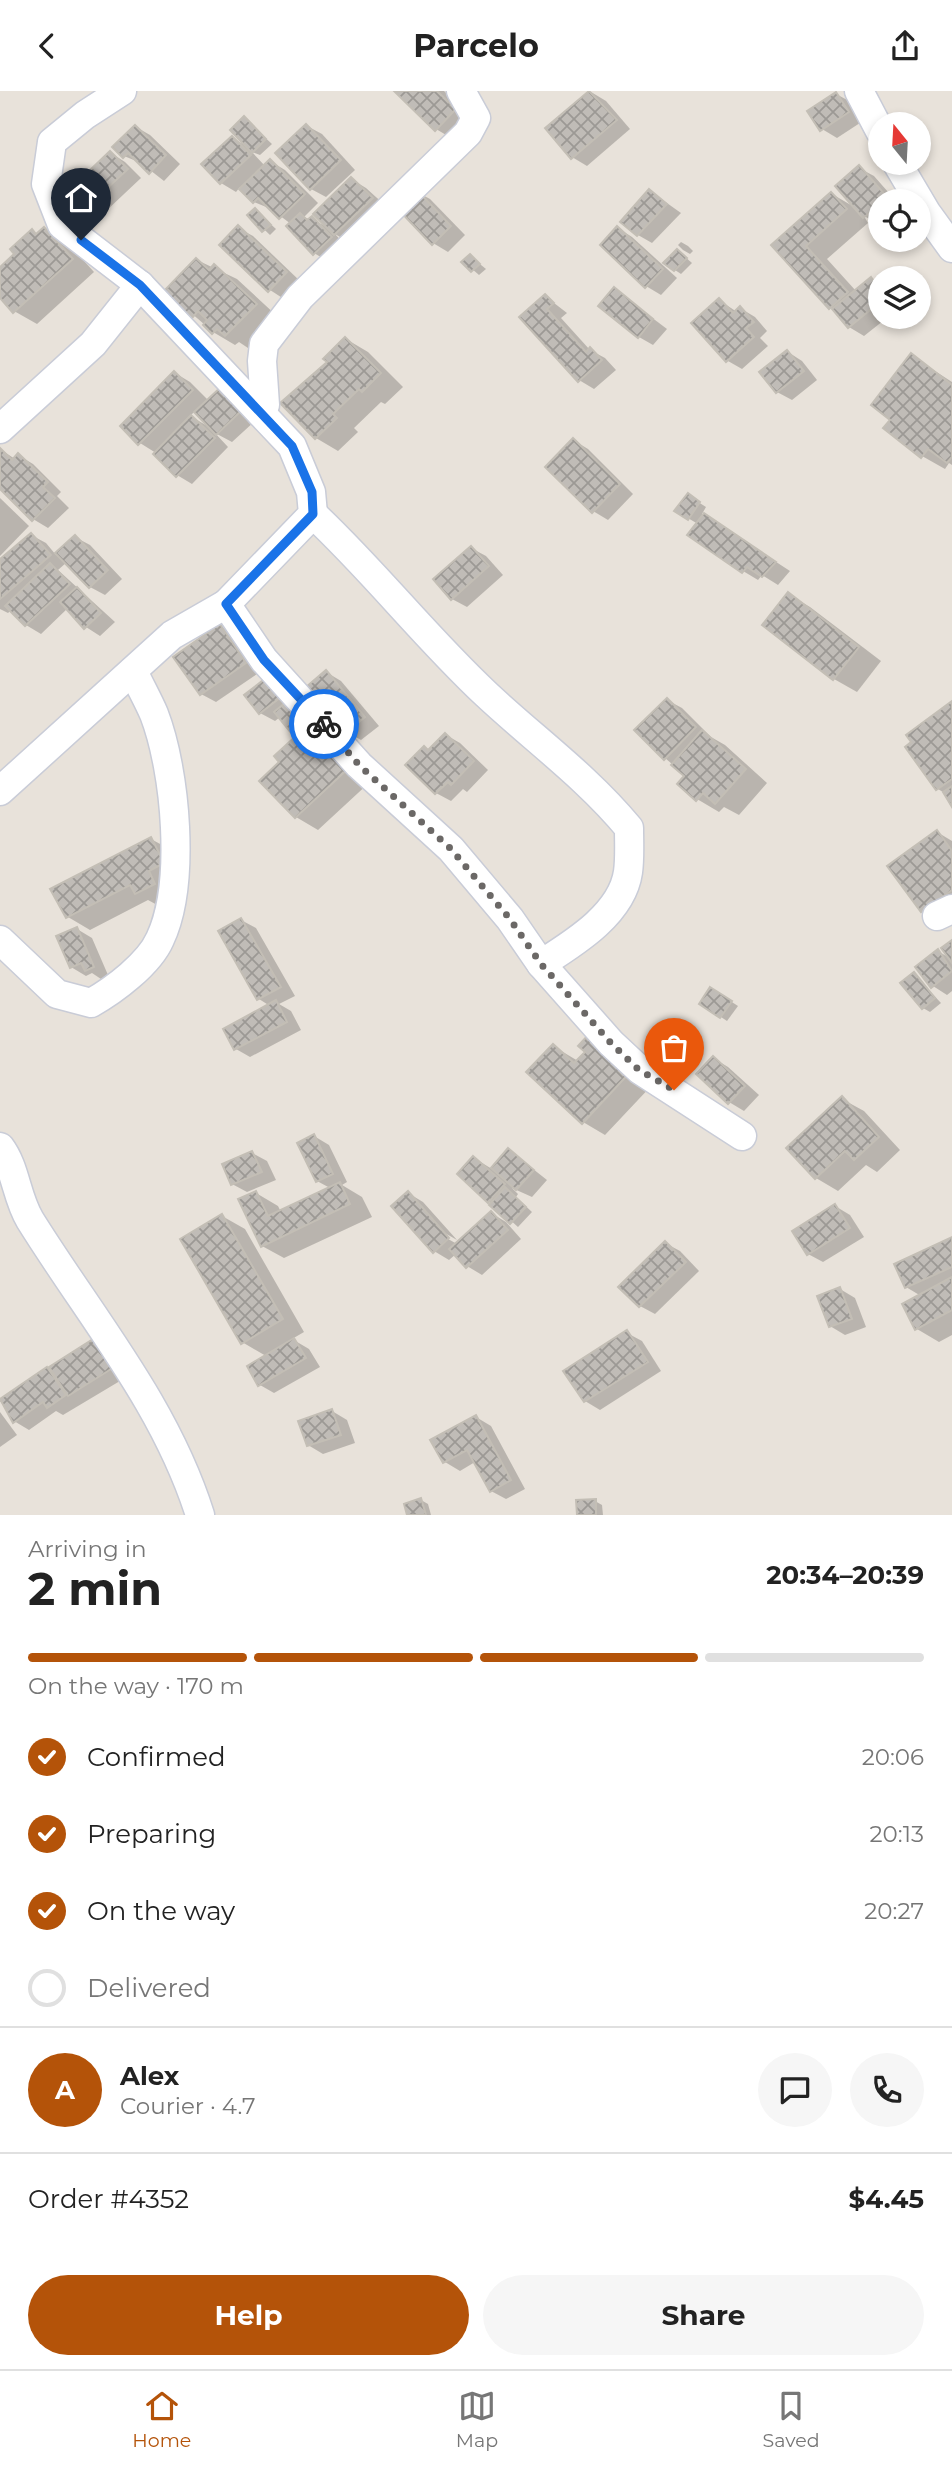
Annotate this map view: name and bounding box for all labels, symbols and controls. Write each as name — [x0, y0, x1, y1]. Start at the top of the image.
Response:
text: Parcelo — [413, 26, 539, 65]
icon: back — [28, 27, 66, 65]
icon: share — [886, 27, 924, 65]
north arrow — [868, 112, 931, 175]
map controls — [868, 112, 931, 329]
pin — [51, 168, 111, 240]
icon: home — [62, 179, 100, 217]
button: locate — [868, 189, 931, 252]
button: layers — [868, 266, 931, 329]
courier — [289, 689, 359, 759]
icon: bike — [305, 705, 343, 743]
pin — [644, 1018, 704, 1090]
icon: bag — [655, 1029, 693, 1067]
text: Arriving in — [28, 1535, 147, 1563]
text: 20:34–20:39 — [766, 1559, 924, 1591]
text: 2 min — [28, 1560, 162, 1617]
text: On the way · 170 m — [28, 1672, 244, 1700]
icon: check — [28, 1738, 66, 1776]
text: Confirmed — [87, 1741, 226, 1773]
text: 20:06 — [862, 1743, 924, 1771]
icon: check — [28, 1815, 66, 1853]
text: Preparing — [87, 1818, 216, 1850]
text: 20:13 — [870, 1820, 924, 1848]
icon: check — [28, 1892, 66, 1930]
text: On the way — [87, 1895, 235, 1927]
text: 20:27 — [864, 1897, 924, 1925]
text: Delivered — [87, 1972, 211, 2004]
button: chat — [758, 2053, 832, 2127]
button: phone — [850, 2053, 924, 2127]
text: Alex — [120, 2060, 179, 2092]
text: A — [55, 2074, 75, 2106]
text: Courier · 4.7 — [120, 2092, 256, 2120]
text: Order #4352 — [28, 2183, 189, 2215]
text: $4.45 — [849, 2183, 924, 2215]
button: Help — [28, 2275, 469, 2355]
button: Share — [483, 2275, 924, 2355]
tab: Home — [132, 2387, 191, 2452]
tab: Map — [456, 2387, 498, 2452]
tab: Saved — [763, 2387, 820, 2452]

